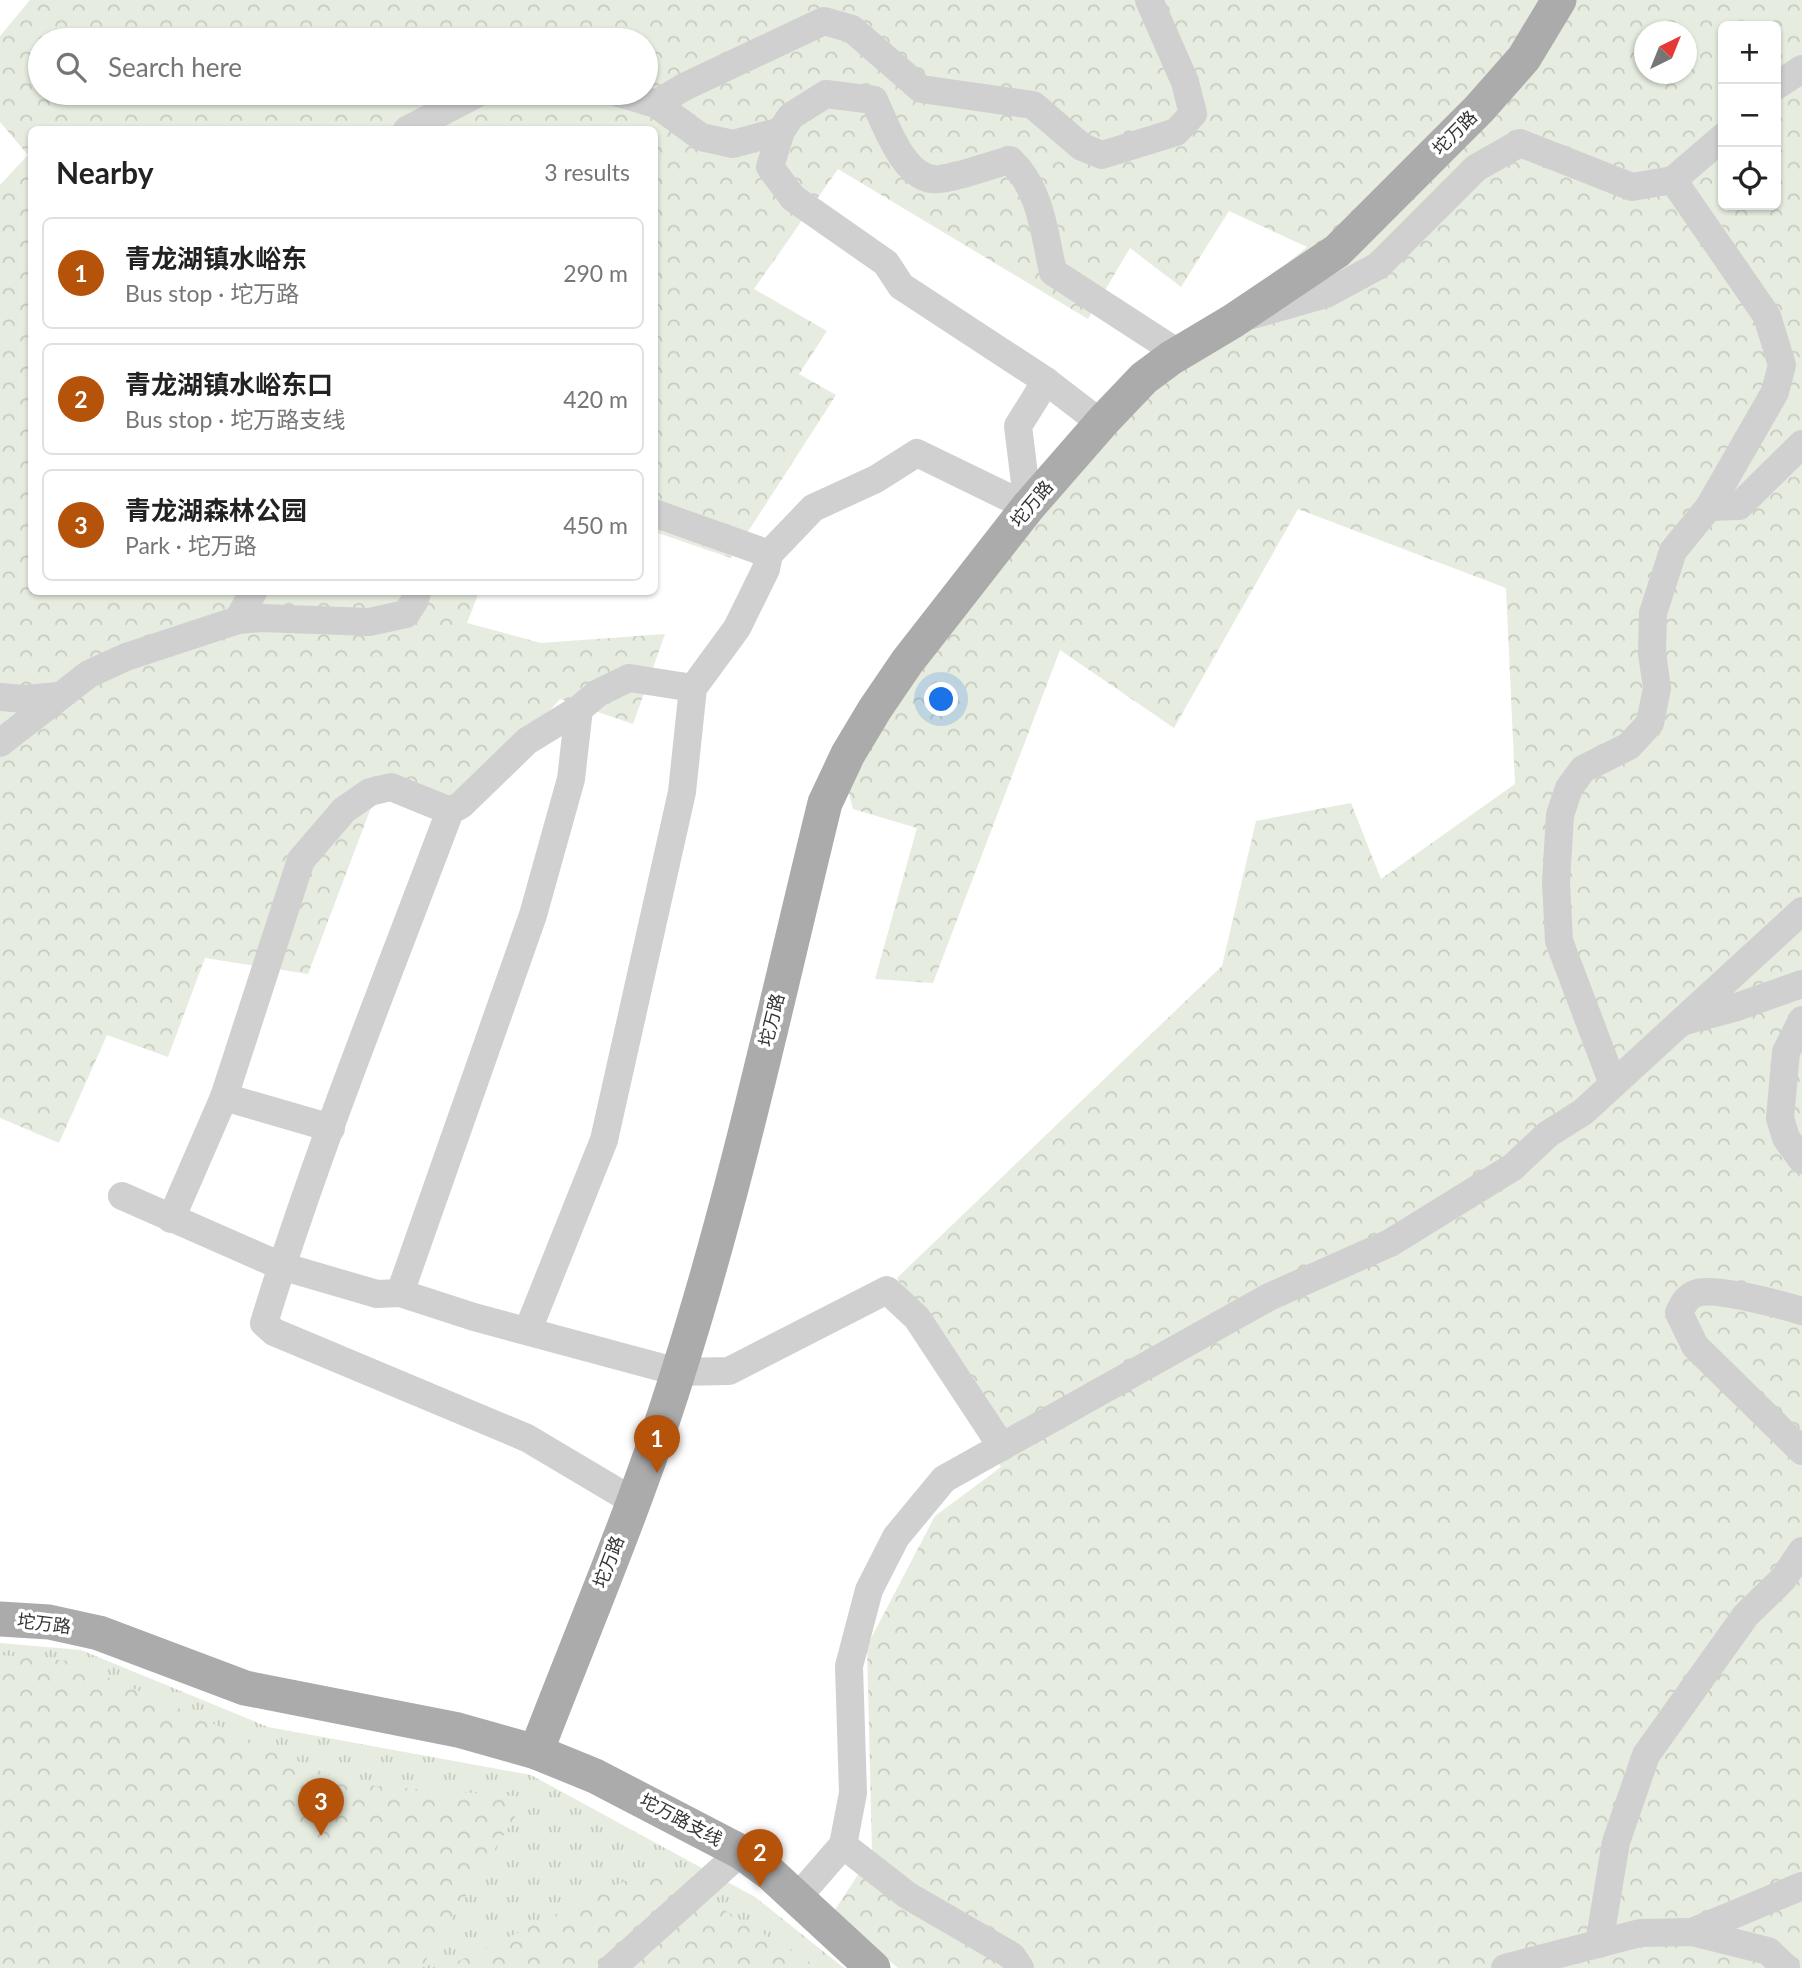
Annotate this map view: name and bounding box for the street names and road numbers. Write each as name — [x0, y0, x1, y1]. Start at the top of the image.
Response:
street label: 坨万路 — [1427, 105, 1481, 159]
street label: 坨万路 — [1005, 476, 1057, 531]
street label: 坨万路 — [754, 991, 788, 1049]
street label: 坨万路 — [588, 1532, 628, 1591]
street label: 坨万路 — [16, 1609, 72, 1637]
street label: 坨万路支线 — [637, 1788, 726, 1850]

